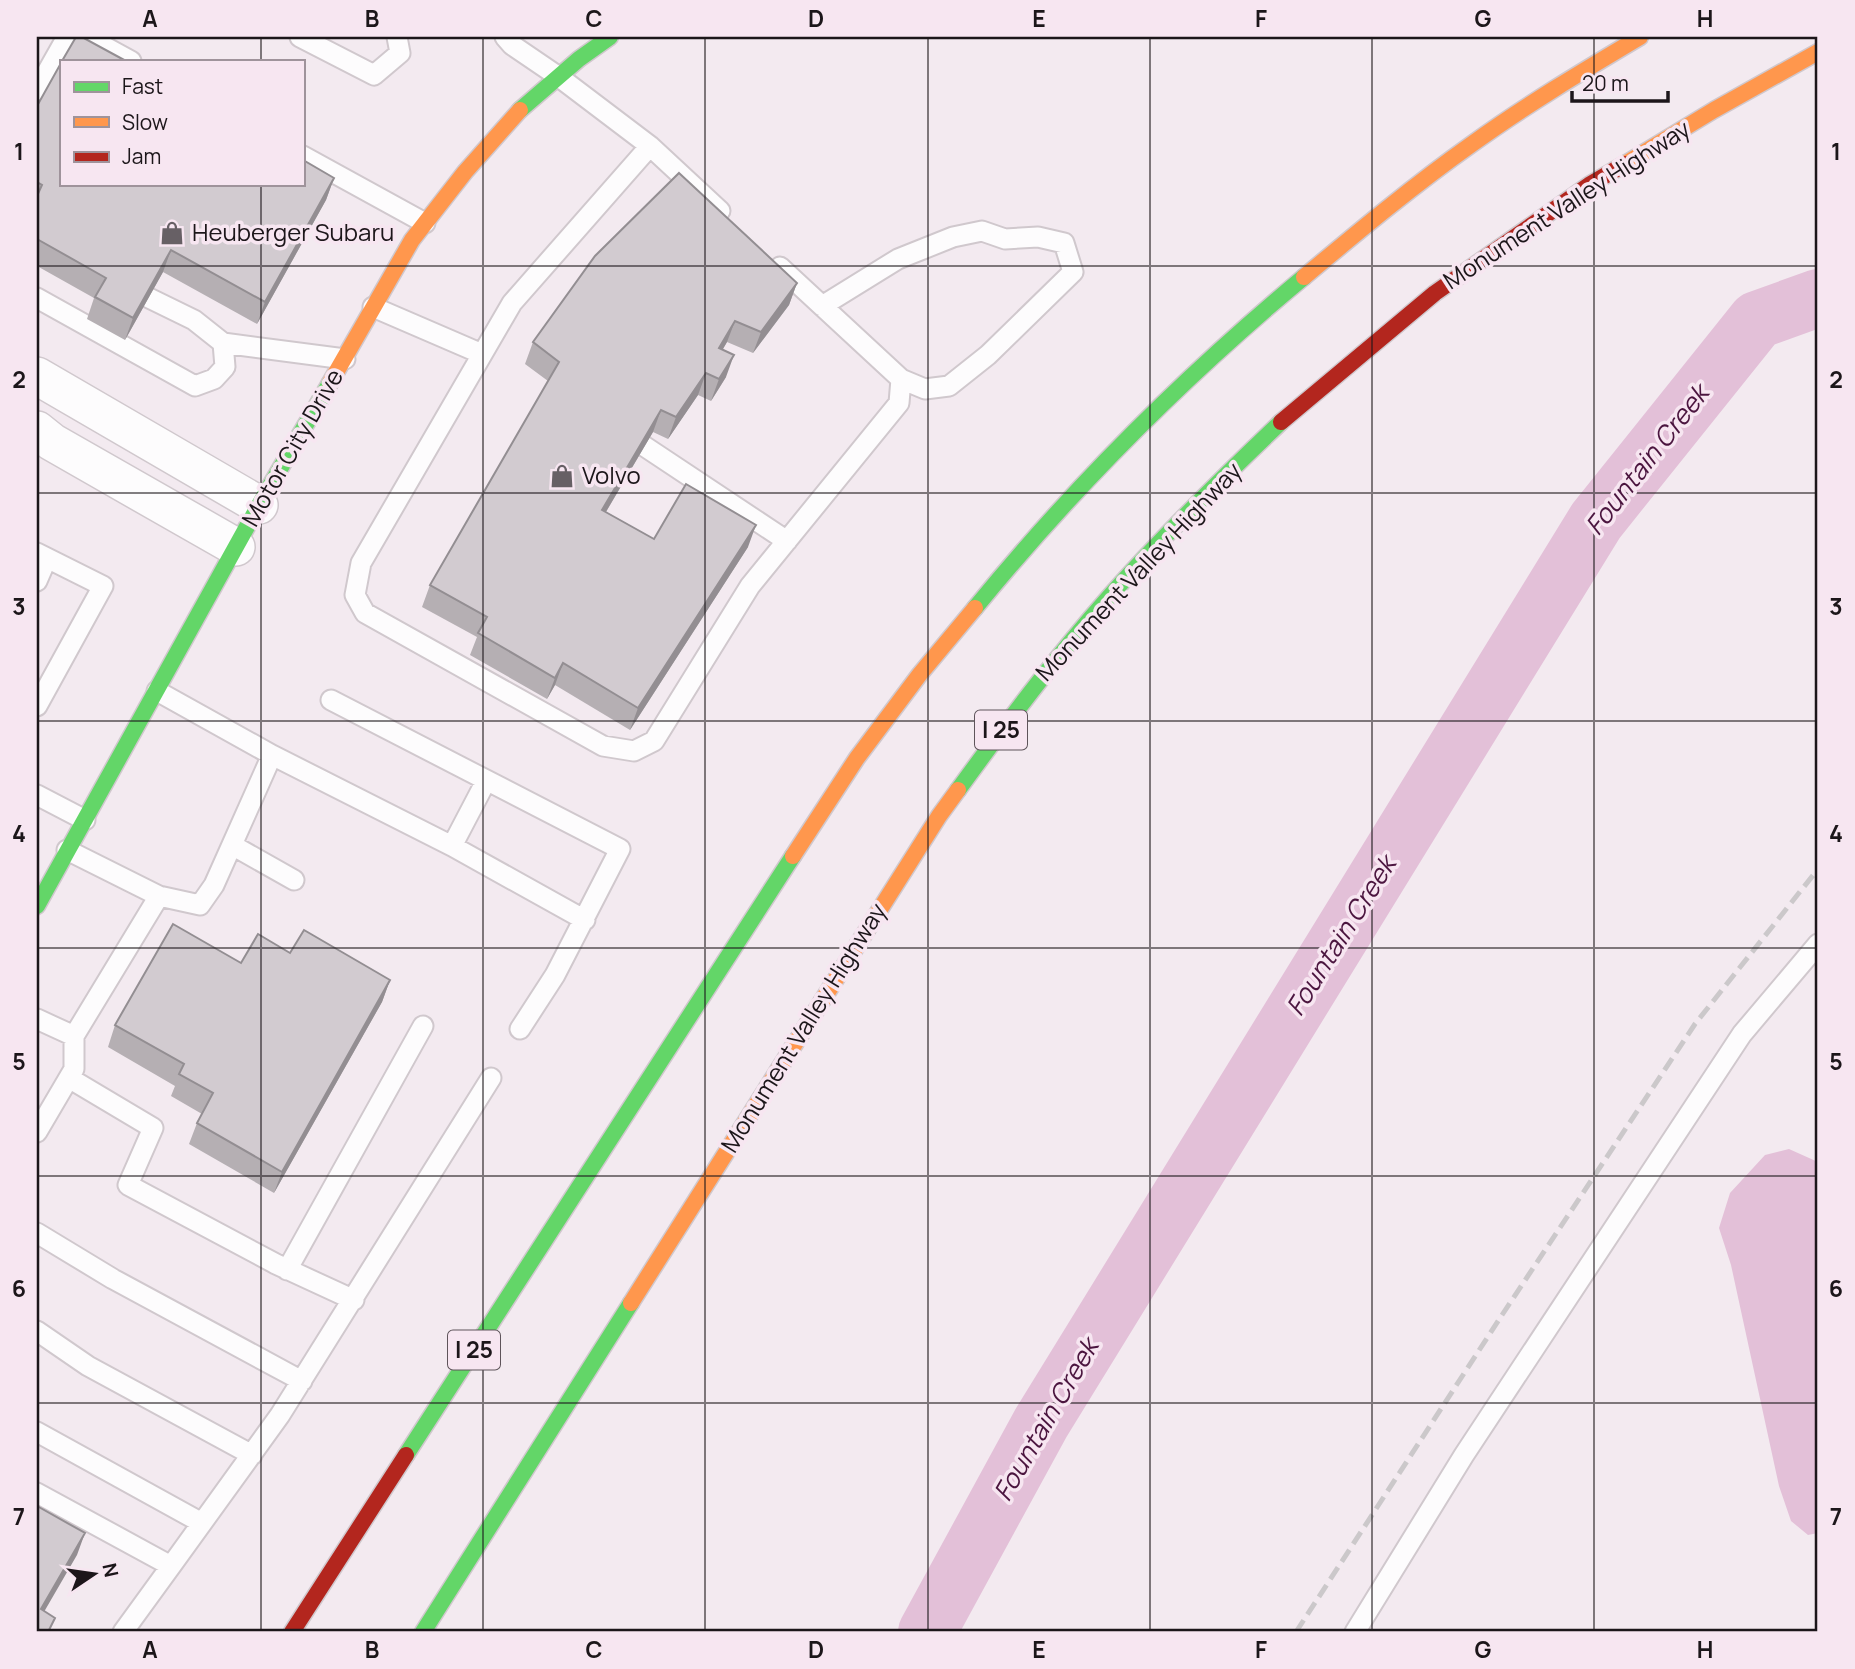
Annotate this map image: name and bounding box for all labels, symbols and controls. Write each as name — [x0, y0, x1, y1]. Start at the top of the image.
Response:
text: A — [142, 2, 158, 34]
text: B — [365, 2, 379, 34]
text: C — [586, 2, 603, 34]
text: D — [808, 2, 824, 34]
text: E — [1032, 2, 1046, 34]
text: F — [1255, 2, 1267, 34]
text: G — [1475, 2, 1492, 34]
text: H — [1697, 2, 1713, 34]
legend — [60, 60, 304, 186]
scale bar — [1572, 60, 1668, 104]
text: 20 m — [1582, 69, 1629, 97]
text: Fast — [122, 72, 163, 100]
text: Slow — [122, 108, 168, 136]
street label: Monument Valley Highway — [1436, 111, 1696, 296]
text: 1 — [14, 135, 24, 167]
text: 1 — [1831, 135, 1841, 167]
text: Jam — [122, 142, 161, 170]
place label: Heuberger Subaru — [192, 215, 394, 248]
shop icon: Heuberger Subaru — [158, 219, 186, 247]
street label: Motor City Drive — [233, 362, 350, 532]
text: 2 — [12, 363, 26, 395]
text: 2 — [1829, 363, 1843, 395]
water label: Fountain Creek — [1576, 374, 1719, 542]
street label: Monument Valley Highway — [1028, 454, 1248, 688]
place label: Volvo — [582, 458, 641, 491]
shop icon: Volvo — [548, 462, 576, 490]
text: 3 — [12, 590, 26, 622]
text: 3 — [1829, 590, 1843, 622]
road number: I 25 — [975, 710, 1027, 750]
text: 4 — [12, 817, 26, 849]
text: 4 — [1829, 817, 1843, 849]
water label: Fountain Creek — [1277, 845, 1406, 1022]
street label: Monument Valley Highway — [712, 896, 893, 1158]
text: 5 — [12, 1045, 26, 1077]
text: 5 — [1829, 1045, 1843, 1077]
text: 6 — [12, 1272, 26, 1304]
text: 6 — [1829, 1272, 1843, 1304]
water label: Fountain Creek — [984, 1328, 1108, 1507]
road number: I 25 — [448, 1330, 500, 1370]
text: 7 — [13, 1500, 25, 1532]
text: 7 — [1830, 1500, 1842, 1532]
north arrow — [60, 1540, 130, 1610]
text: N — [96, 1561, 125, 1580]
text: A — [142, 1633, 158, 1665]
text: B — [365, 1633, 379, 1665]
text: C — [586, 1633, 603, 1665]
text: D — [808, 1633, 824, 1665]
text: E — [1032, 1633, 1046, 1665]
text: F — [1255, 1633, 1267, 1665]
text: G — [1475, 1633, 1492, 1665]
text: H — [1697, 1633, 1713, 1665]

